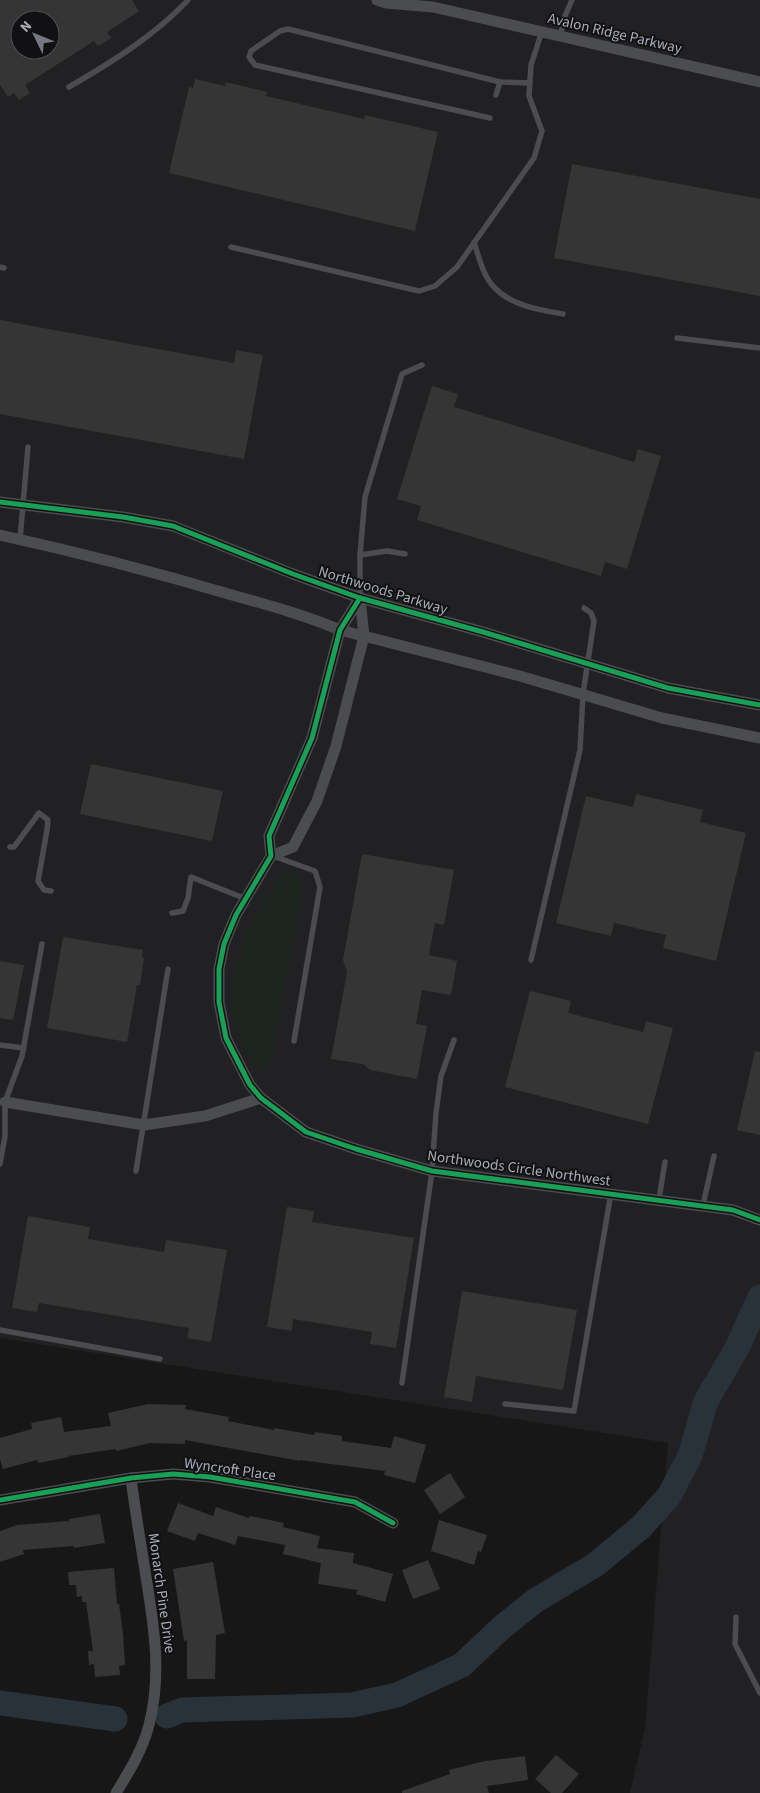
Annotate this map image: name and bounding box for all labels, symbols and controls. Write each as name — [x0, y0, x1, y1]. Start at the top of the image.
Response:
street label: Avalon Ridge Parkway — [546, 8, 684, 59]
north arrow — [10, 10, 60, 60]
text: N — [16, 17, 37, 37]
street label: Northwoods Parkway — [316, 561, 450, 620]
street label: Northwoods Circle Northwest — [426, 1145, 612, 1192]
street label: Wyncroft Place — [183, 1453, 277, 1486]
street label: Monarch Pine Drive — [143, 1532, 180, 1655]

